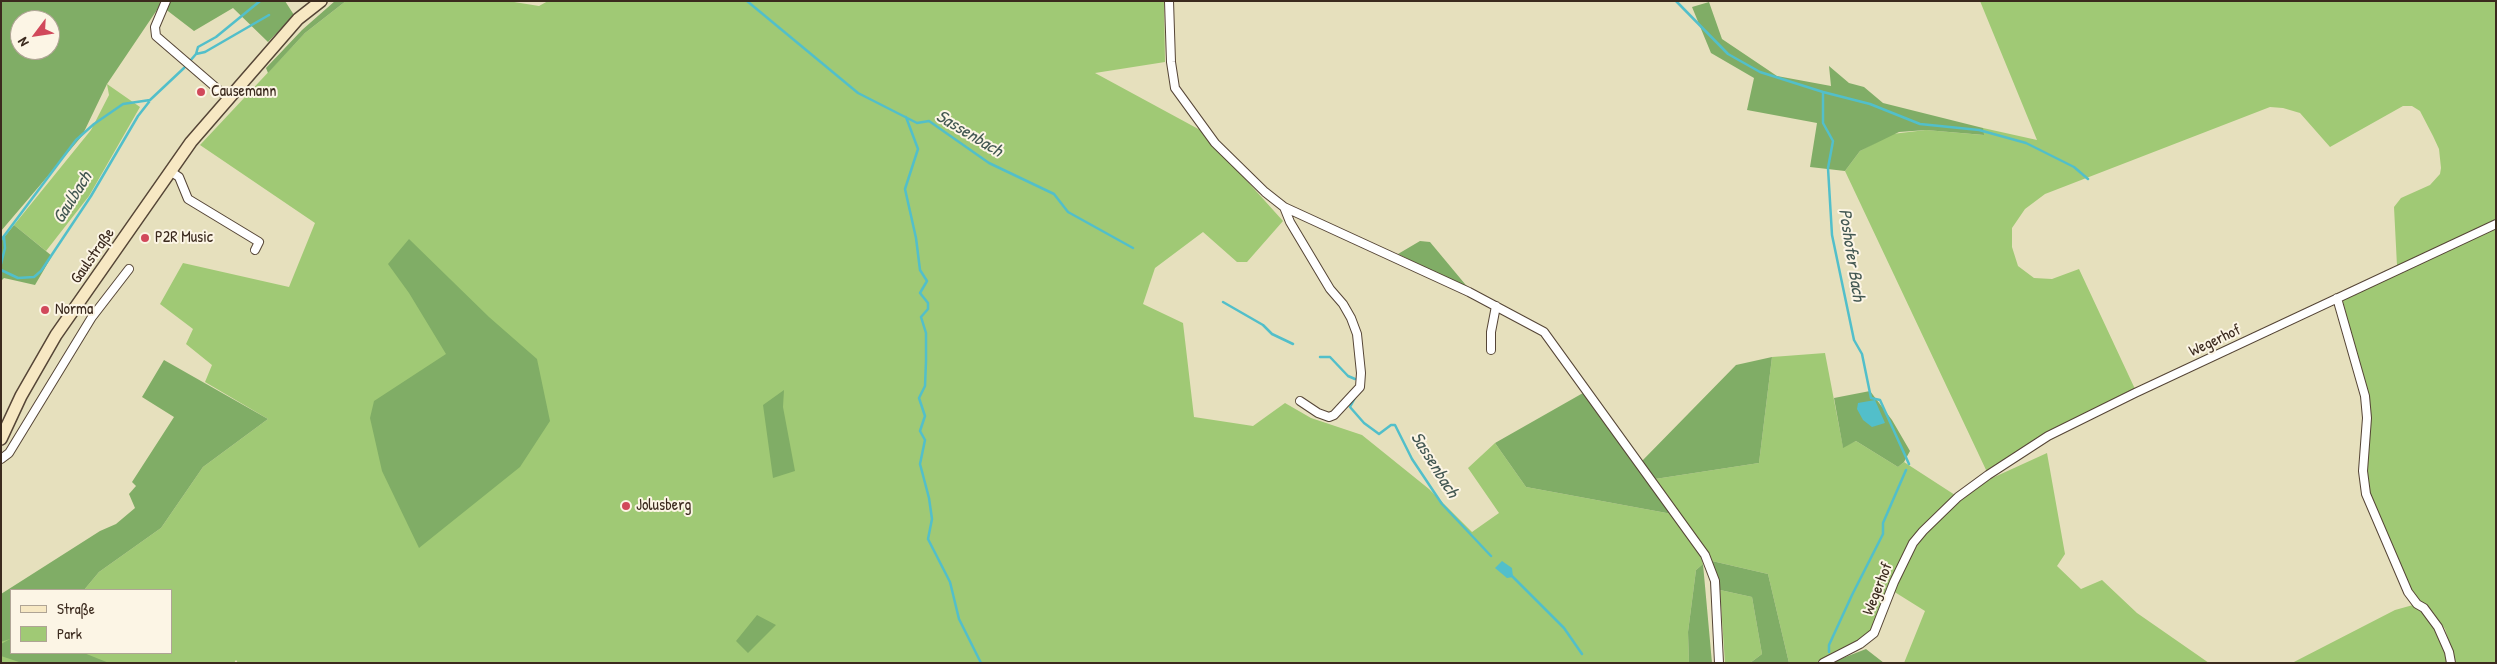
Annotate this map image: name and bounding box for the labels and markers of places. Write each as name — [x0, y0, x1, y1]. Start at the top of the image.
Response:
place label: Causemann — [211, 82, 277, 102]
marker: Causemann — [195, 86, 207, 98]
place label: P2R Music — [155, 228, 213, 248]
marker: P2R Music — [139, 232, 151, 244]
place label: Norma — [55, 300, 93, 320]
marker: Norma — [39, 304, 51, 316]
place label: Jolusberg — [636, 496, 691, 516]
marker: Jolusberg — [620, 500, 632, 512]

